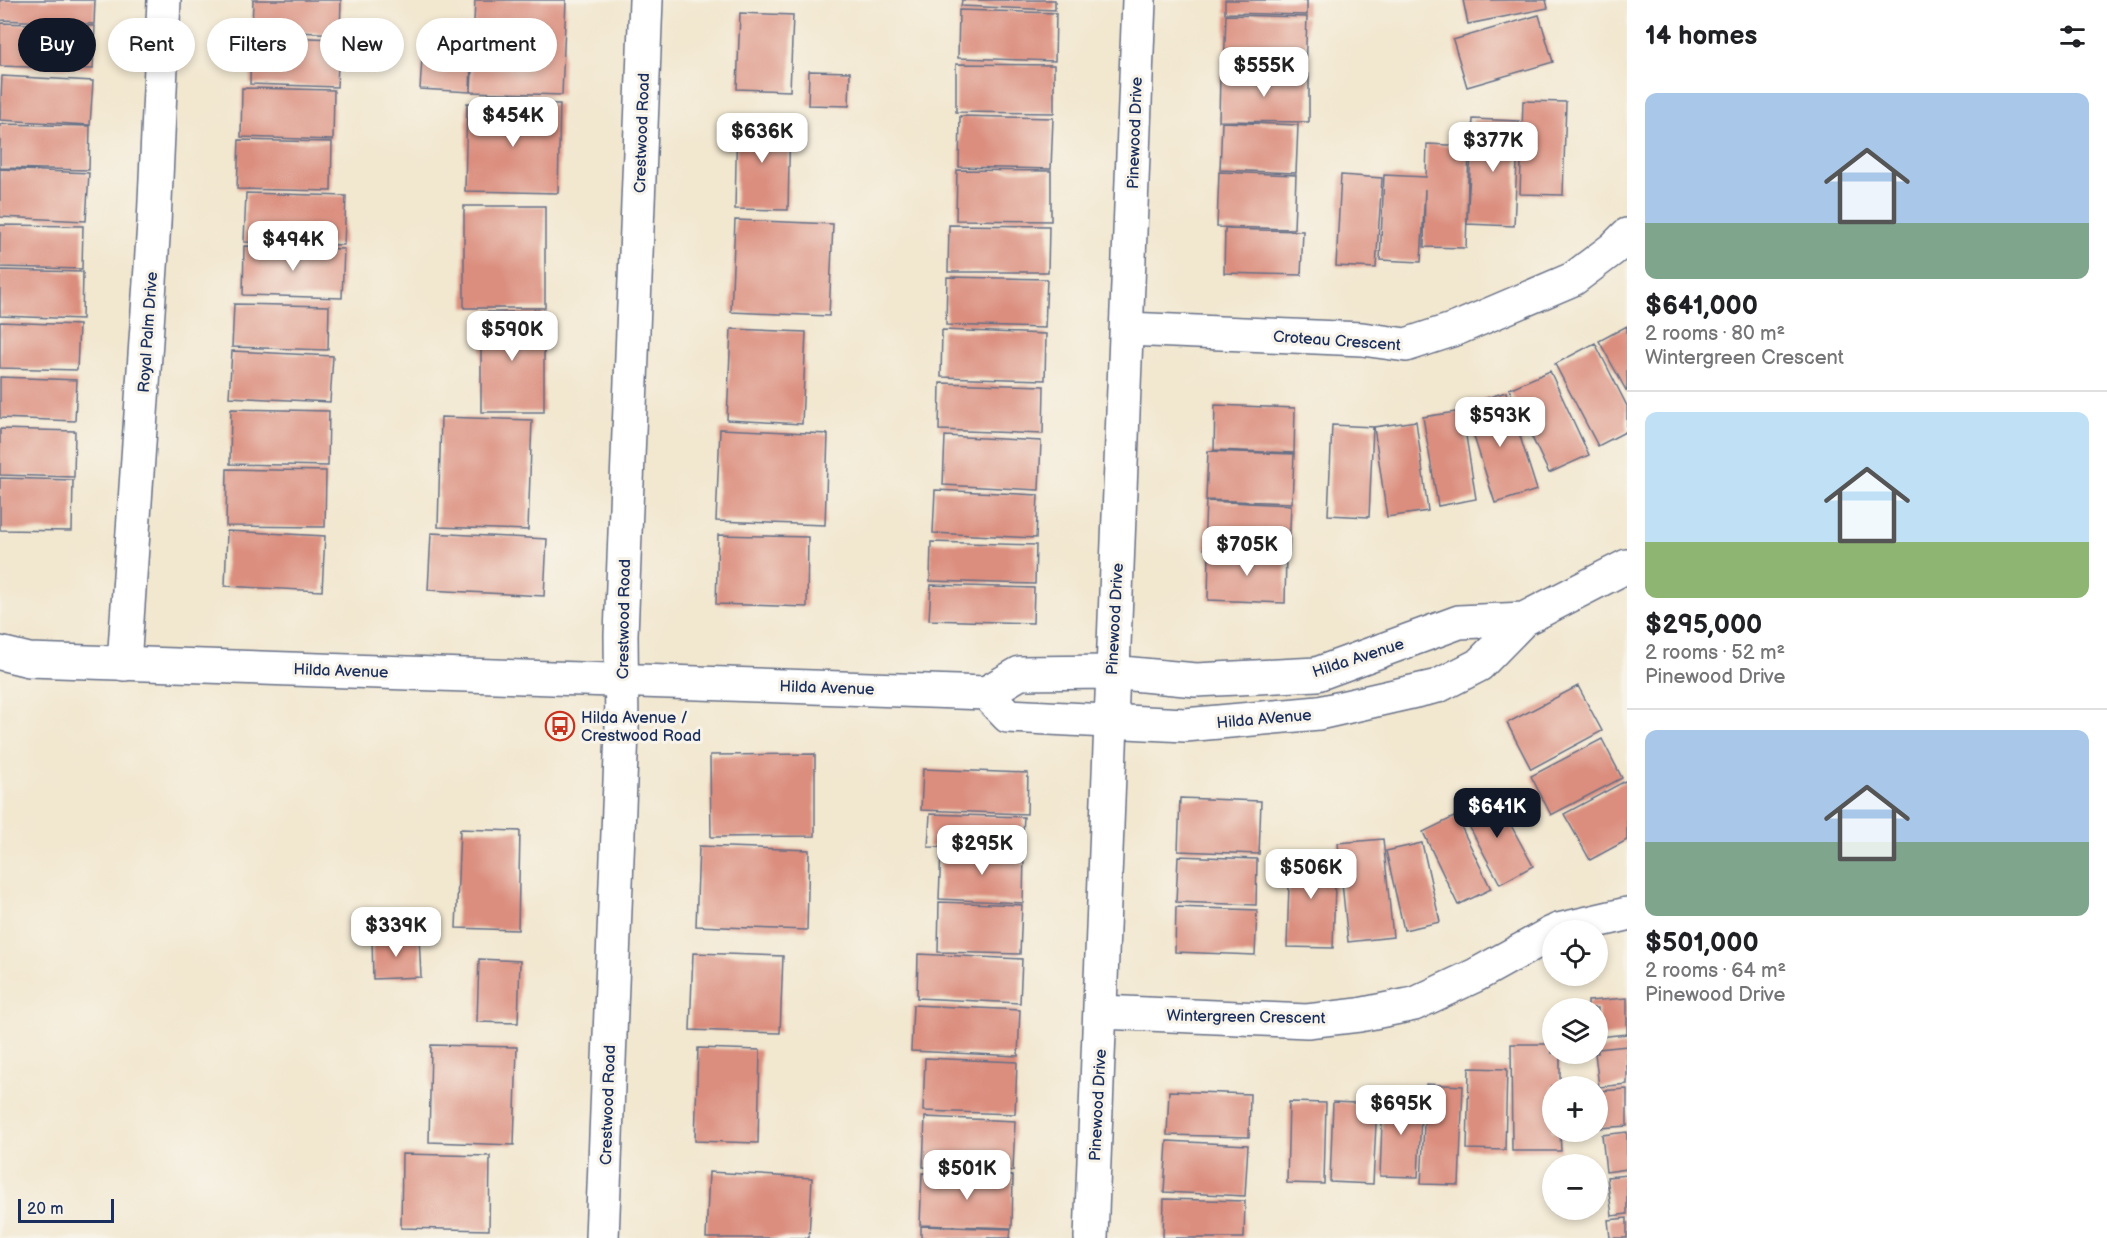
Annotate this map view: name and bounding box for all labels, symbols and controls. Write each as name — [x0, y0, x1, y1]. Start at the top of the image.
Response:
chip: Buy — [18, 18, 96, 72]
chip: Rent — [108, 18, 195, 72]
chip: Filters — [207, 18, 308, 72]
chip: New — [320, 18, 404, 72]
chip: Apartment — [416, 18, 557, 72]
icon: filters — [2056, 20, 2089, 53]
text: 14 homes — [1645, 21, 1757, 52]
pin: $555K — [1222, 47, 1306, 98]
text: $555K — [1233, 54, 1295, 78]
street label: Crestwood Road — [631, 73, 654, 193]
street label: Pinewood Drive — [1124, 76, 1147, 189]
pin: $454K — [471, 97, 555, 148]
text: $454K — [482, 104, 544, 128]
pin: $636K — [720, 113, 804, 164]
text: $636K — [731, 120, 793, 144]
pin: $377K — [1451, 122, 1535, 173]
text: $377K — [1463, 129, 1523, 153]
icon: home — [1813, 132, 1921, 240]
pin: $494K — [251, 221, 335, 272]
text: $494K — [262, 228, 324, 252]
street label: Royal Palm Drive — [135, 270, 162, 393]
text: $641,000 — [1645, 291, 1758, 322]
pin: $590K — [470, 311, 554, 362]
text: $590K — [481, 318, 543, 342]
text: 2 rooms · 80 m² — [1645, 322, 1785, 346]
street label: Croteau Crescent — [1272, 328, 1402, 355]
text: Wintergreen Crescent — [1645, 346, 1844, 370]
pin: $593K — [1458, 397, 1542, 448]
text: $593K — [1469, 404, 1531, 428]
icon: home — [1813, 451, 1921, 559]
pin: $705K — [1205, 526, 1289, 577]
text: $705K — [1216, 533, 1278, 557]
street label: Crestwood Road — [614, 559, 635, 679]
street label: Pinewood Drive — [1103, 562, 1128, 676]
text: $295,000 — [1645, 610, 1762, 641]
street label: Hilda Avenue — [1310, 635, 1407, 682]
text: 2 rooms · 52 m² — [1645, 641, 1785, 665]
street label: Hilda Avenue — [293, 660, 389, 683]
text: Pinewood Drive — [1645, 665, 1785, 689]
street label: Hilda Avenue — [779, 677, 875, 700]
street label: Hilda AVenue — [1216, 706, 1313, 733]
place label: Hilda Avenue / Crestwood Road — [581, 709, 701, 746]
bus stop icon: Hilda Avenue / Crestwood Road — [544, 710, 576, 742]
icon: home — [1813, 769, 1921, 877]
pin: $641K — [1455, 788, 1539, 839]
text: $641K — [1468, 795, 1526, 819]
pin: $295K — [940, 825, 1024, 876]
text: $295K — [951, 832, 1013, 856]
pin: $506K — [1269, 849, 1353, 900]
text: $506K — [1280, 856, 1342, 880]
pin: $339K — [354, 907, 438, 958]
text: $339K — [365, 914, 427, 938]
map controls — [1542, 920, 1608, 1220]
button: locate — [1542, 920, 1608, 986]
text: $501,000 — [1645, 928, 1759, 959]
text: 2 rooms · 64 m² — [1645, 959, 1786, 983]
text: Pinewood Drive — [1645, 983, 1785, 1007]
button: layers — [1542, 998, 1608, 1064]
street label: Wintergreen Crescent — [1166, 1007, 1326, 1028]
street label: Crestwood Road — [597, 1045, 620, 1165]
street label: Pinewood Drive — [1086, 1048, 1111, 1162]
button: + — [1542, 1076, 1608, 1142]
pin: $695K — [1359, 1085, 1443, 1136]
text: $695K — [1370, 1092, 1432, 1116]
pin: $501K — [925, 1150, 1009, 1201]
button: − — [1542, 1154, 1608, 1220]
text: $501K — [937, 1157, 997, 1181]
scale bar — [18, 1196, 114, 1224]
text: 20 m — [27, 1200, 63, 1219]

